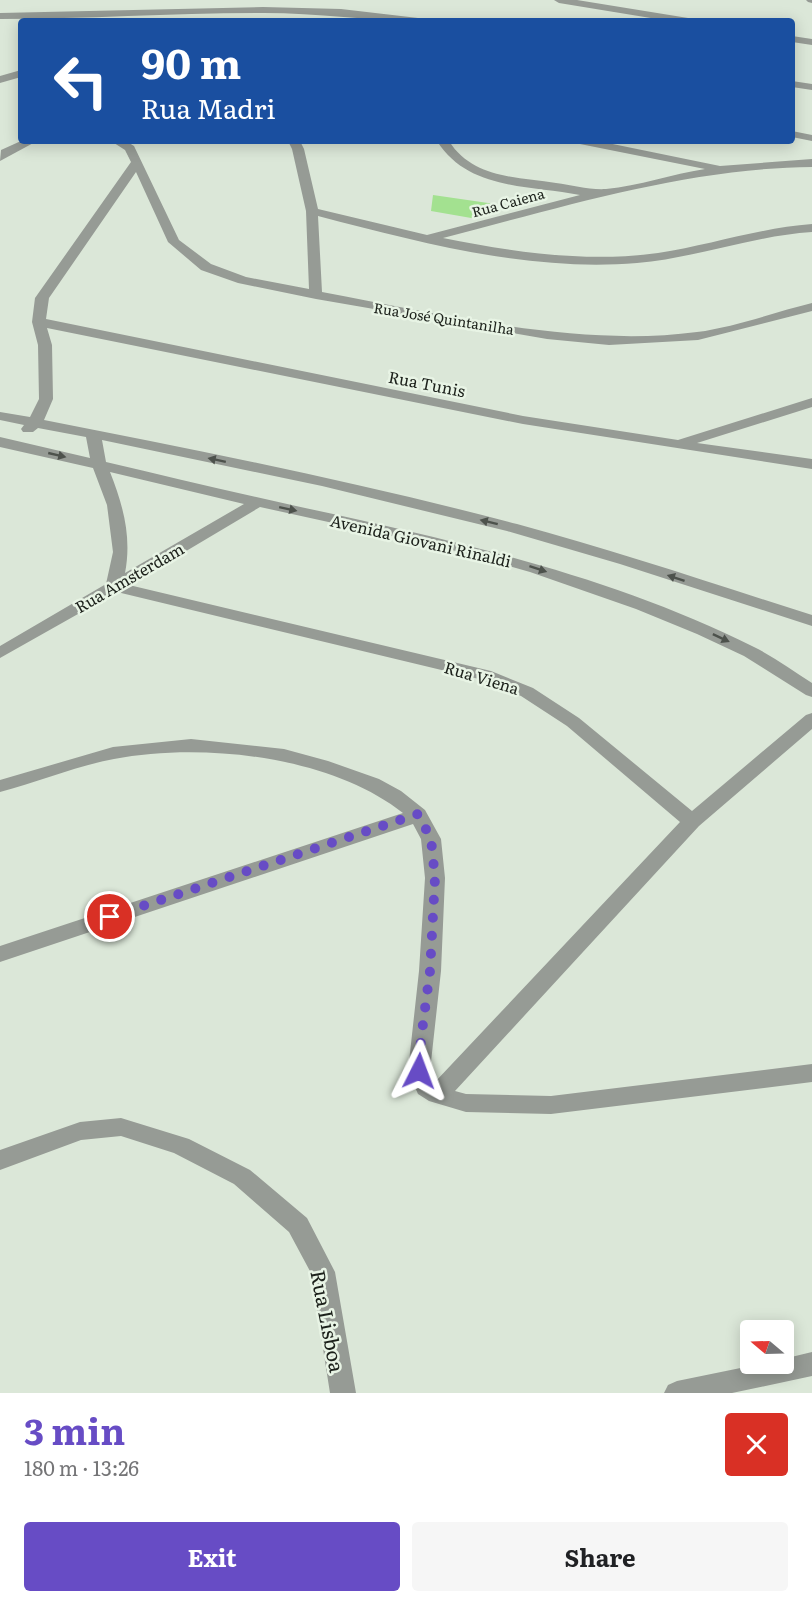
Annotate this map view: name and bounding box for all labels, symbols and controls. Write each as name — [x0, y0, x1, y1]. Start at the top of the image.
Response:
text: 90 m — [141, 30, 241, 92]
icon: left — [42, 42, 120, 120]
text: Rua Madri — [141, 87, 276, 127]
street label: Rua Caiena — [469, 183, 547, 221]
street label: Rua José Quintanilha — [372, 297, 516, 339]
street label: Rua Tunis — [387, 364, 467, 402]
one-way arrow — [48, 451, 66, 461]
one-way arrow — [208, 455, 227, 465]
one-way arrow — [278, 505, 297, 514]
street label: Avenida Giovani Rinaldi — [328, 508, 514, 572]
one-way arrow — [480, 517, 498, 527]
street label: Rua Amsterdam — [70, 536, 188, 618]
one-way arrow — [529, 565, 547, 575]
one-way arrow — [667, 572, 685, 582]
one-way arrow — [712, 634, 729, 643]
street label: Rua Viena — [442, 654, 523, 700]
pin — [84, 891, 135, 942]
icon: arrive — [93, 900, 126, 933]
position arrow — [387, 1039, 451, 1103]
street label: Rua Lisboa — [304, 1267, 354, 1375]
north arrow — [740, 1320, 794, 1374]
map controls — [740, 1320, 794, 1374]
text: 3 min — [24, 1403, 125, 1456]
button: close — [725, 1413, 788, 1476]
text: 180 m · 13:26 — [24, 1452, 139, 1482]
button: Exit — [24, 1522, 400, 1591]
button: Share — [412, 1522, 788, 1591]

